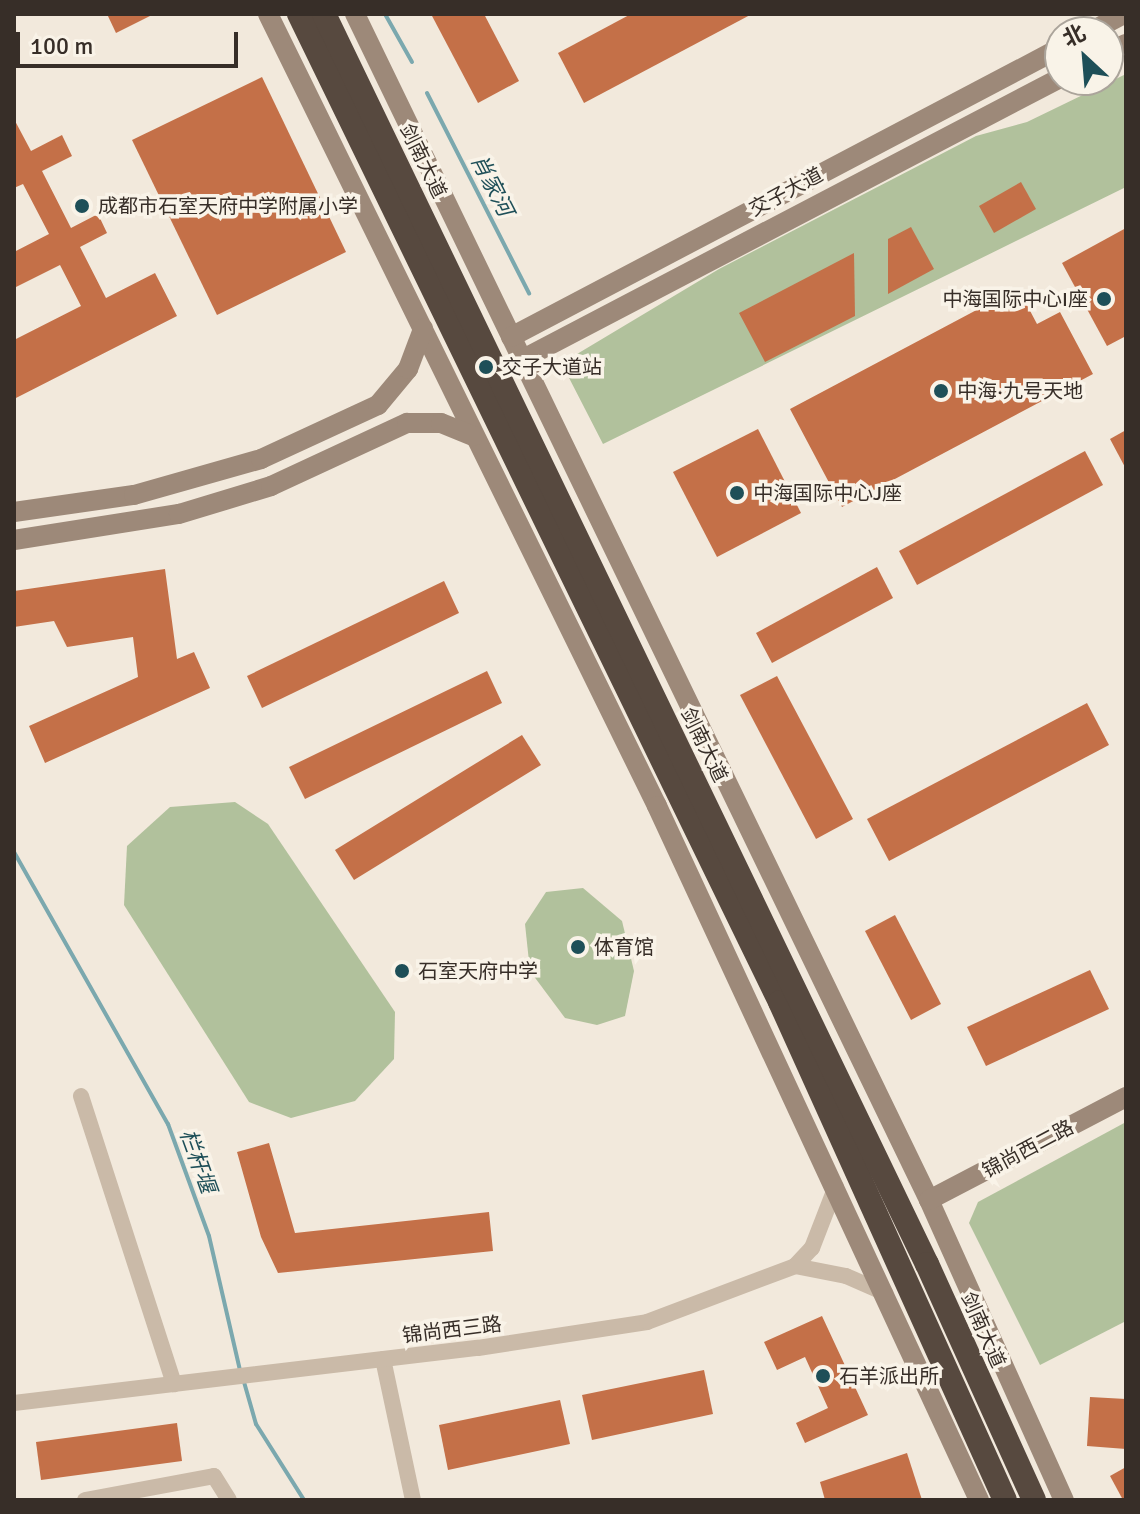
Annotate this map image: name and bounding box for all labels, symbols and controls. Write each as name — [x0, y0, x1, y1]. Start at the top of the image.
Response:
scale bar — [20, 16, 242, 66]
north arrow — [1044, 16, 1124, 96]
text: 北 — [1058, 19, 1090, 53]
text: 100 m — [30, 31, 93, 61]
street label: 剑南大道 — [395, 120, 451, 202]
water label: 肖家河 — [465, 150, 519, 220]
street label: 交子大道 — [745, 163, 827, 221]
place label: 成都市石室天府中学附属小学 — [98, 194, 358, 218]
marker: 成都市石室天府中学附属小学 — [73, 197, 91, 215]
place label: 中海国际中心I座 — [942, 287, 1088, 311]
marker: 中海国际中心I座 — [1095, 290, 1113, 308]
place label: 交子大道站 — [502, 355, 602, 379]
marker: 交子大道站 — [477, 358, 495, 376]
place label: 中海·九号天地 — [957, 379, 1083, 403]
marker: 中海·九号天地 — [932, 382, 950, 400]
place label: 中海国际中心J座 — [753, 481, 902, 505]
marker: 中海国际中心J座 — [728, 484, 746, 502]
street label: 剑南大道 — [676, 704, 732, 786]
place label: 体育馆 — [594, 935, 654, 959]
marker: 体育馆 — [569, 938, 587, 956]
place label: 石室天府中学 — [418, 959, 538, 983]
marker: 石室天府中学 — [393, 962, 411, 980]
street label: 锦尚西二路 — [978, 1115, 1078, 1183]
water label: 栏杆堰 — [174, 1125, 222, 1197]
street label: 剑南大道 — [956, 1289, 1010, 1371]
street label: 锦尚西三路 — [401, 1312, 503, 1348]
place label: 石羊派出所 — [839, 1364, 939, 1388]
marker: 石羊派出所 — [814, 1367, 832, 1385]

